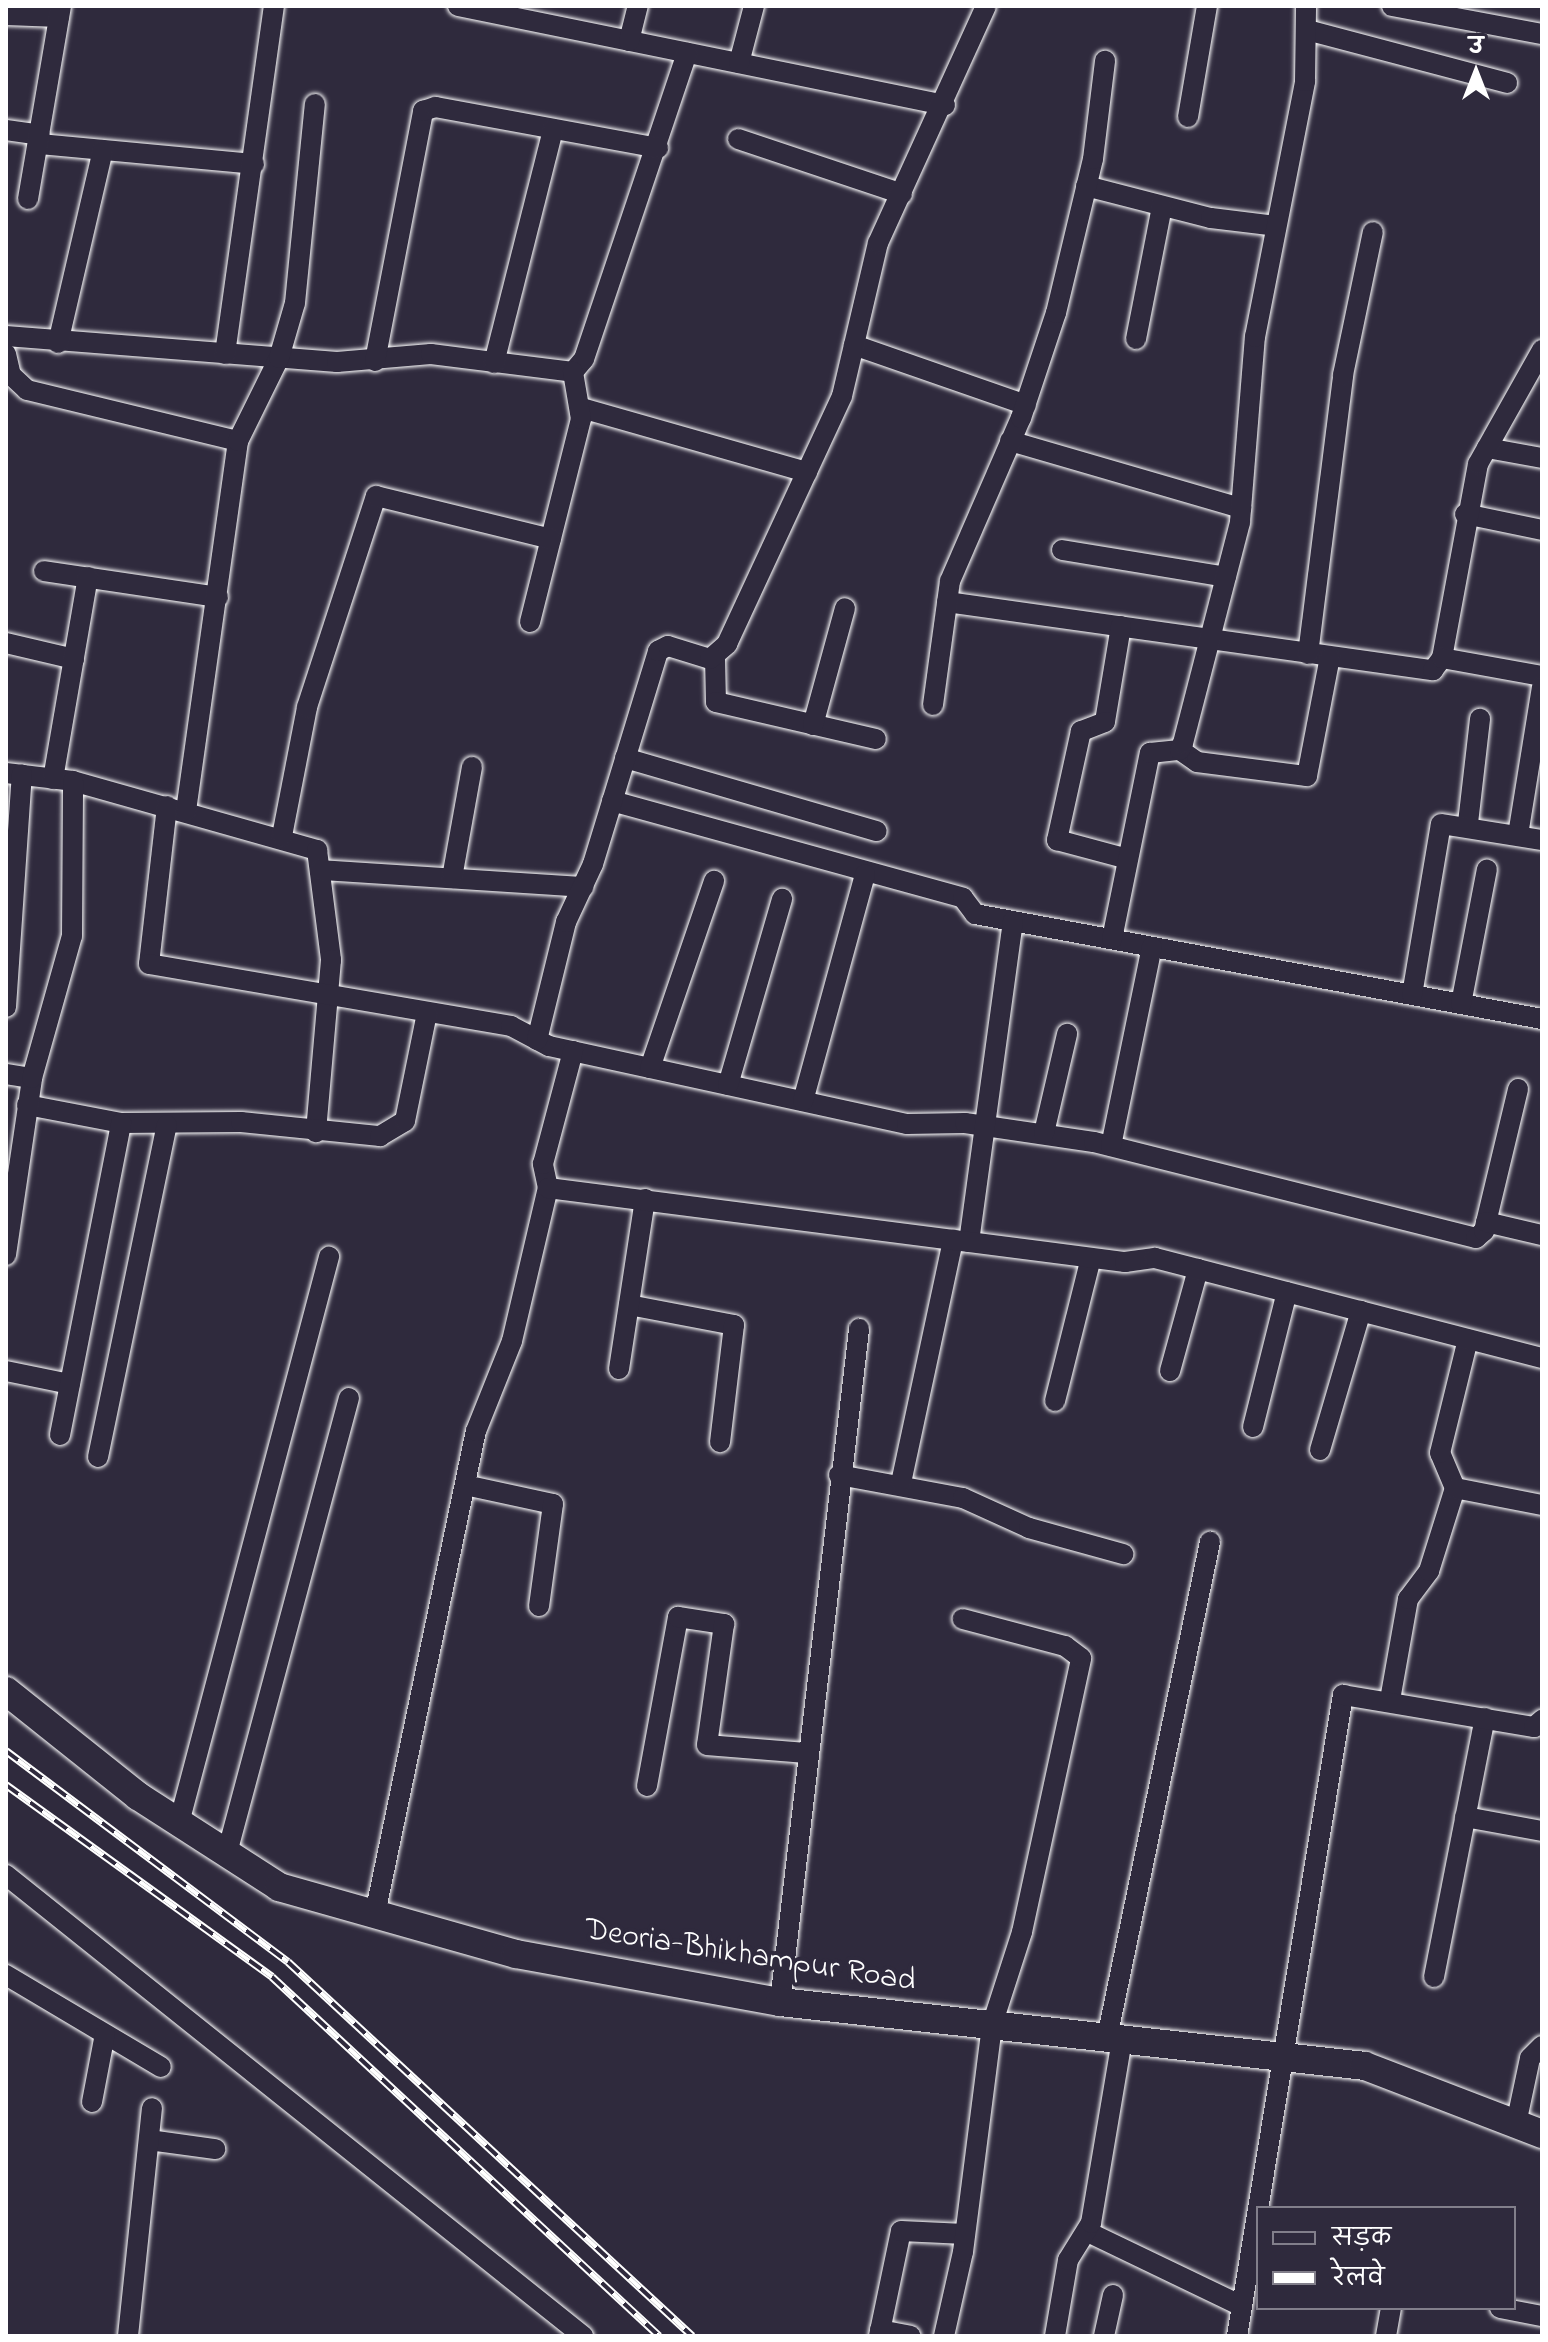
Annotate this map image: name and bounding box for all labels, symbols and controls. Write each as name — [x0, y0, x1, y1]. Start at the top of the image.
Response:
north arrow — [1436, 32, 1516, 112]
text: उ — [1469, 32, 1483, 64]
street label: Deoria-Bhikhampur Road — [582, 1912, 918, 2002]
legend — [1256, 2206, 1516, 2310]
text: सड़क — [1332, 2222, 1391, 2257]
text: रेलवे — [1332, 2262, 1385, 2297]

